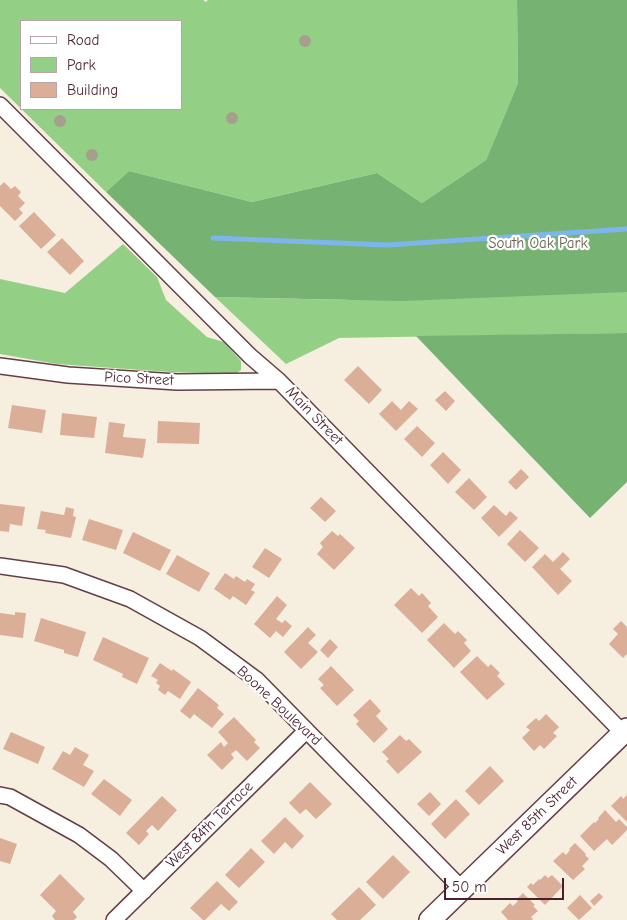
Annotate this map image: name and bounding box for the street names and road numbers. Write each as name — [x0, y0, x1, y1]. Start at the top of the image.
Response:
street label: Pico Street — [104, 368, 174, 390]
street label: Main Street — [282, 383, 346, 449]
street label: Boone Boulevard — [233, 662, 325, 750]
street label: West 85th Street — [493, 773, 581, 859]
street label: West 84th Terrace — [163, 778, 257, 872]

